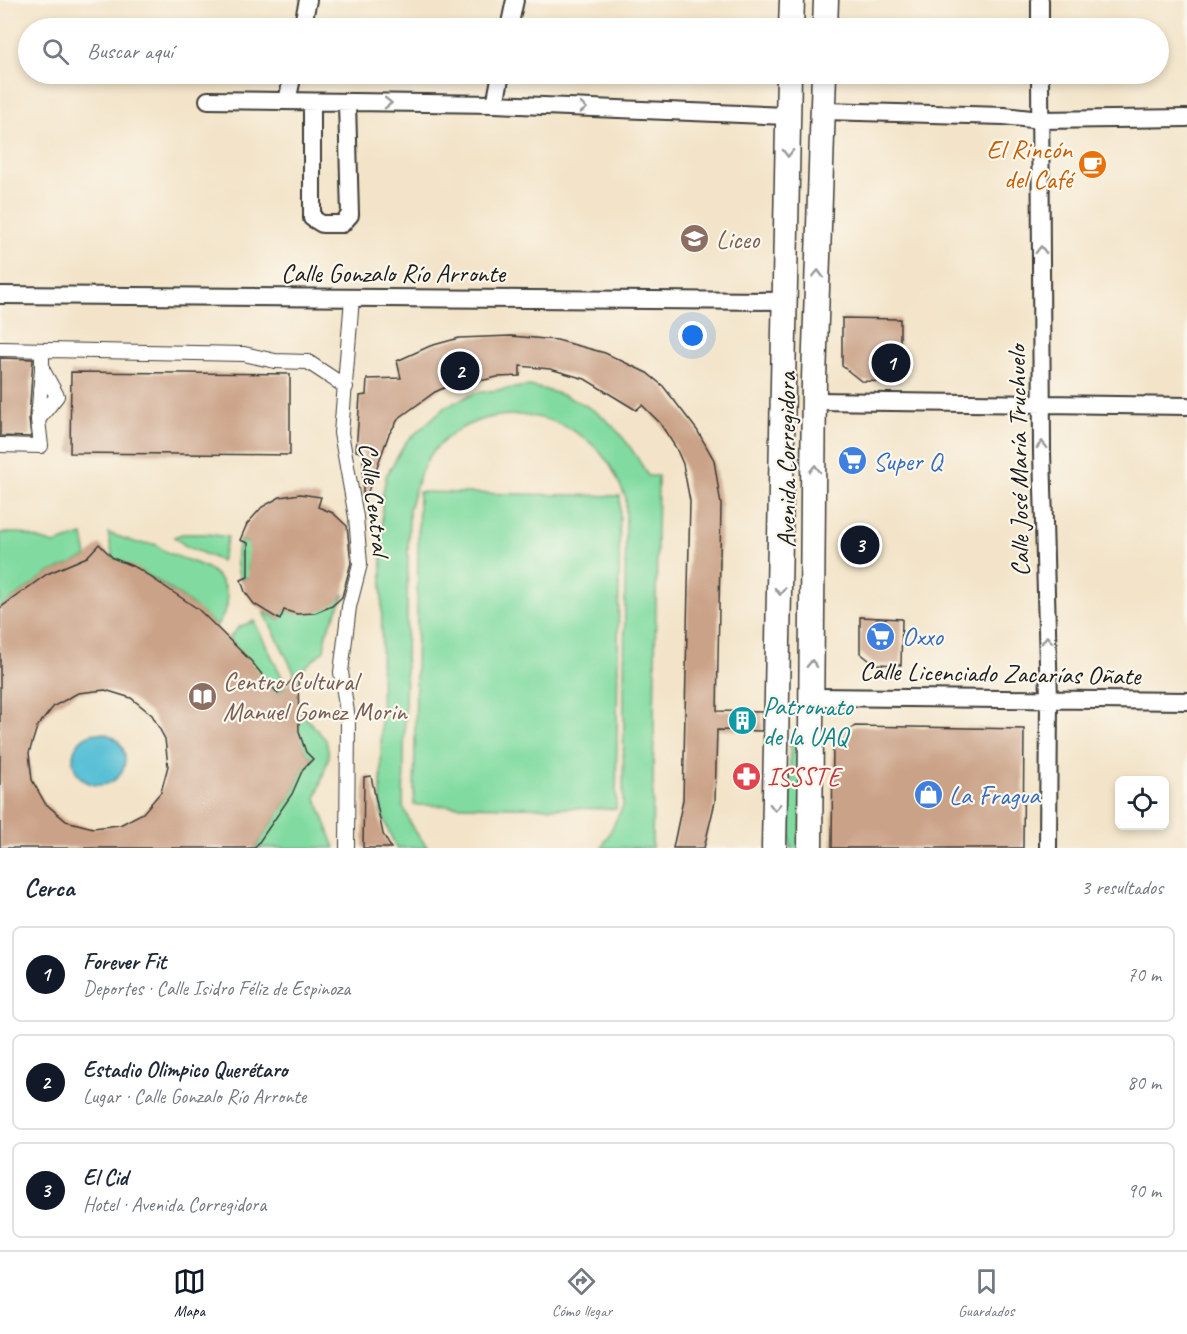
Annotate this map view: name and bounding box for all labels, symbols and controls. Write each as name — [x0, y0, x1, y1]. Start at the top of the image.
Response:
search box — [18, 18, 1169, 84]
icon: search — [39, 35, 72, 68]
text: Buscar aquí — [87, 37, 173, 65]
one-way arrow — [383, 97, 392, 109]
one-way arrow — [578, 101, 587, 114]
place label: El Rincón del Café — [986, 133, 1076, 196]
one-way arrow — [782, 148, 794, 157]
cafe icon: El Rincón del Café — [1077, 148, 1109, 180]
school or university icon: Liceo — [679, 223, 711, 255]
place label: Liceo — [716, 223, 761, 256]
one-way arrow — [1035, 246, 1047, 255]
street label: Calle Gonzalo Río Arronte — [281, 257, 507, 290]
one-way arrow — [811, 269, 824, 278]
your location — [678, 321, 707, 350]
pin: 1 — [872, 340, 910, 386]
street label: Calle José María Truchuelo — [1000, 342, 1037, 577]
pin: 2 — [440, 348, 480, 394]
street label: Avenida Corregidora — [770, 371, 803, 548]
street label: Calle Central — [351, 441, 398, 562]
one-way arrow — [1035, 441, 1048, 450]
supermarket icon: Super Q — [836, 445, 868, 477]
place label: Super Q — [873, 445, 944, 478]
one-way arrow — [809, 464, 821, 473]
pin: 3 — [840, 522, 880, 568]
one-way arrow — [774, 586, 787, 595]
supermarket icon: Oxxo — [865, 620, 897, 652]
place label: Oxxo — [902, 620, 945, 653]
one-way arrow — [1041, 636, 1054, 645]
street label: Calle Licenciado Zacarías Oñate — [859, 655, 1142, 692]
one-way arrow — [806, 659, 819, 668]
place label: Centro Cultural Manuel Gomez Morin — [223, 665, 408, 728]
library icon: Centro Cultural Manuel Gomez Morin — [186, 680, 218, 712]
place label: Patronato de la UAQ — [763, 690, 854, 753]
building icon: Patronato de la UAQ — [726, 705, 758, 737]
pharmacy icon: ISSSTE — [730, 760, 762, 792]
place label: ISSSTE — [767, 760, 844, 793]
map controls — [1115, 776, 1169, 830]
button: locate — [1115, 776, 1169, 830]
shop icon: La Fragua — [912, 779, 944, 811]
place label: La Fragua — [949, 779, 1041, 812]
one-way arrow — [768, 802, 781, 811]
text: Cerca — [24, 871, 74, 904]
text: 3 resultados — [1081, 875, 1163, 900]
text: Forever Fit — [83, 948, 166, 976]
text: 1 — [41, 962, 50, 987]
text: 70 m — [1127, 962, 1161, 987]
text: Deportes · Calle Isidro Féliz de Espinoza — [83, 976, 350, 1001]
text: Estadio Olimpico Querétaro — [83, 1056, 288, 1084]
text: 2 — [41, 1070, 50, 1095]
text: 80 m — [1127, 1070, 1161, 1095]
text: Lugar · Calle Gonzalo Río Arronte — [83, 1084, 306, 1109]
text: El Cid — [83, 1164, 128, 1192]
text: 3 — [41, 1178, 50, 1203]
text: 90 m — [1127, 1178, 1161, 1203]
text: Hotel · Avenida Corregidora — [83, 1192, 266, 1217]
tab: Mapa — [173, 1265, 206, 1321]
tab: Cómo llegar — [552, 1265, 612, 1321]
tab: Guardados — [958, 1265, 1014, 1321]

